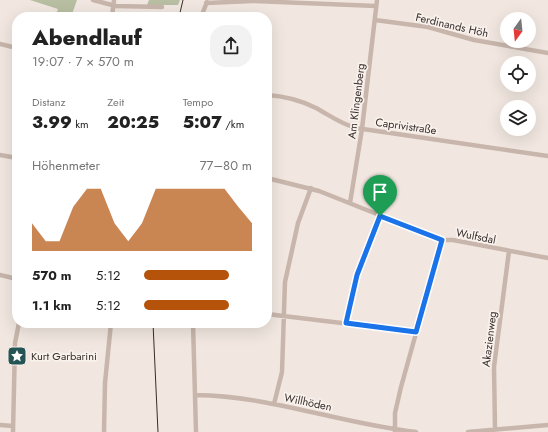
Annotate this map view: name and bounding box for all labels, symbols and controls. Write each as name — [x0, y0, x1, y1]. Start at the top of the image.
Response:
street label: Ferdinands Höh — [414, 9, 490, 41]
north arrow — [500, 12, 536, 48]
map controls — [500, 12, 536, 136]
text: Abendlauf — [32, 21, 142, 53]
button: share — [210, 25, 252, 67]
text: 19:07 · 7 × 570 m — [32, 52, 134, 71]
button: locate — [500, 56, 536, 92]
street label: Am Klingenberg — [343, 62, 369, 140]
text: Distanz — [32, 94, 66, 110]
text: Zeit — [107, 94, 124, 110]
text: Tempo — [183, 94, 213, 110]
button: layers — [500, 100, 536, 136]
text: 3.99 — [32, 110, 72, 134]
text: 20:25 — [107, 110, 159, 134]
text: 5:07 — [183, 110, 222, 134]
street label: Caprivistraße — [374, 114, 438, 138]
text: km — [72, 116, 89, 132]
text: /km — [222, 116, 244, 132]
text: Höhenmeter — [32, 156, 100, 175]
text: 77–80 m — [200, 156, 252, 175]
pin — [363, 175, 397, 216]
icon: arrive — [369, 181, 391, 203]
street label: Wulfsdal — [455, 224, 497, 248]
text: 570 m — [32, 266, 71, 285]
text: 5:12 — [96, 266, 120, 285]
text: 1.1 km — [32, 296, 71, 315]
text: 5:12 — [96, 296, 120, 315]
street label: Akazienweg — [478, 310, 500, 368]
place icon: Kurt Garbarini — [6, 345, 28, 367]
place label: Kurt Garbarini — [31, 348, 97, 364]
street label: Willhöden — [283, 389, 333, 415]

